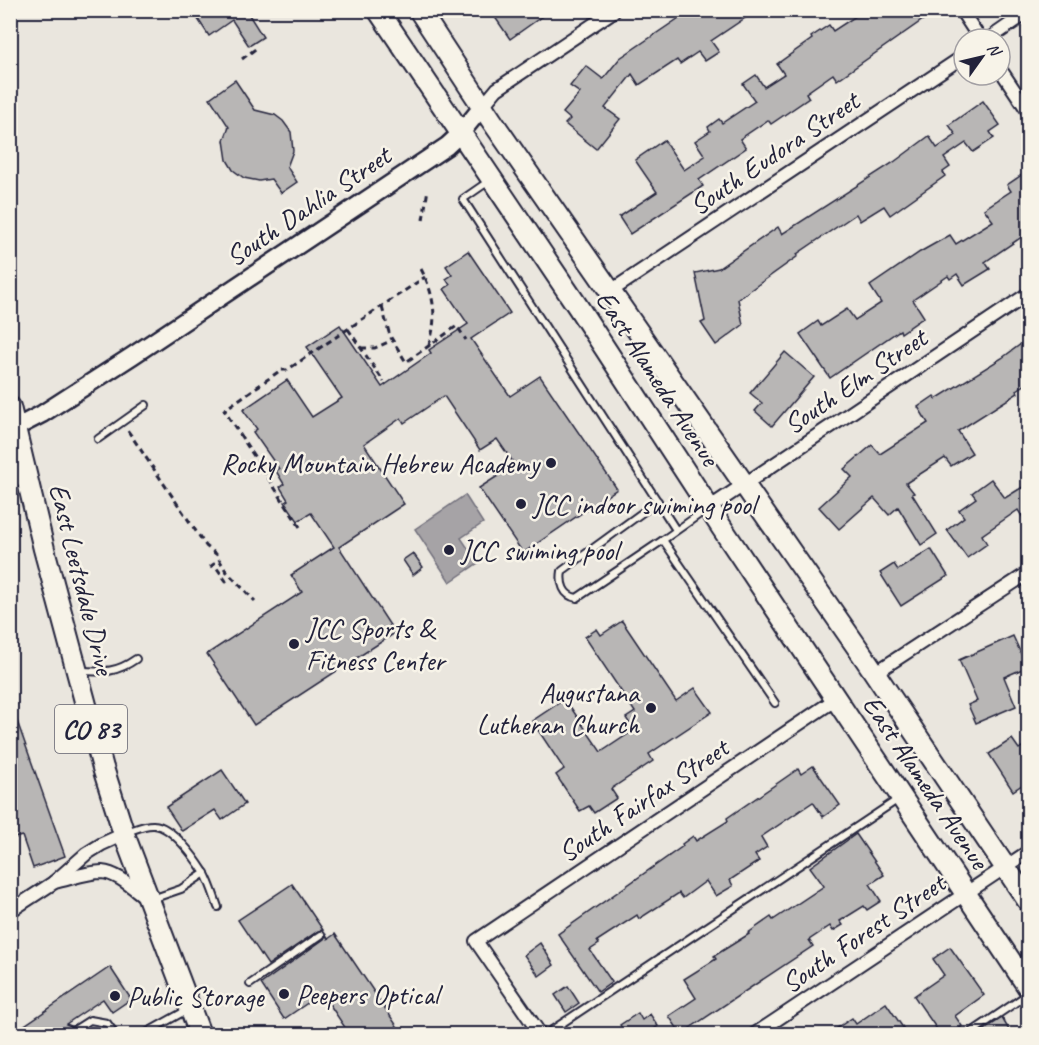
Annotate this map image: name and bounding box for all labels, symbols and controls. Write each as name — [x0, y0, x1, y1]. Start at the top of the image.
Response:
north arrow — [952, 27, 1012, 87]
text: N — [983, 39, 1006, 61]
street label: South Eudora Street — [683, 82, 868, 223]
street label: South Dahlia Street — [219, 137, 399, 274]
street label: East Alameda Avenue — [588, 284, 729, 474]
street label: South Elm Street — [777, 319, 935, 442]
place label: Rocky Mountain Hebrew Academy — [221, 446, 541, 481]
marker: Rocky Mountain Hebrew Academy — [544, 456, 558, 470]
street label: East Leetsdale Drive — [41, 480, 123, 680]
place label: JCC indoor swiming pool — [531, 487, 761, 522]
marker: JCC indoor swiming pool — [514, 497, 528, 511]
place label: JCC swiming pool — [459, 533, 623, 568]
marker: JCC swiming pool — [442, 543, 456, 557]
place label: JCC Sports & Fitness Center — [304, 611, 447, 678]
marker: JCC Sports & Fitness Center — [287, 637, 301, 651]
place label: Augustana Lutheran Church — [477, 675, 641, 742]
street label: East Alameda Avenue — [855, 689, 998, 877]
marker: Augustana Lutheran Church — [644, 701, 658, 715]
road number: CO 83 — [55, 705, 127, 753]
street label: South Fairfax Street — [551, 729, 737, 870]
street label: South Forest Street — [775, 864, 954, 1001]
place label: Peepers Optical — [296, 977, 444, 1012]
place label: Public Storage — [127, 979, 265, 1014]
marker: Peepers Optical — [277, 987, 291, 1001]
marker: Public Storage — [108, 989, 122, 1003]

